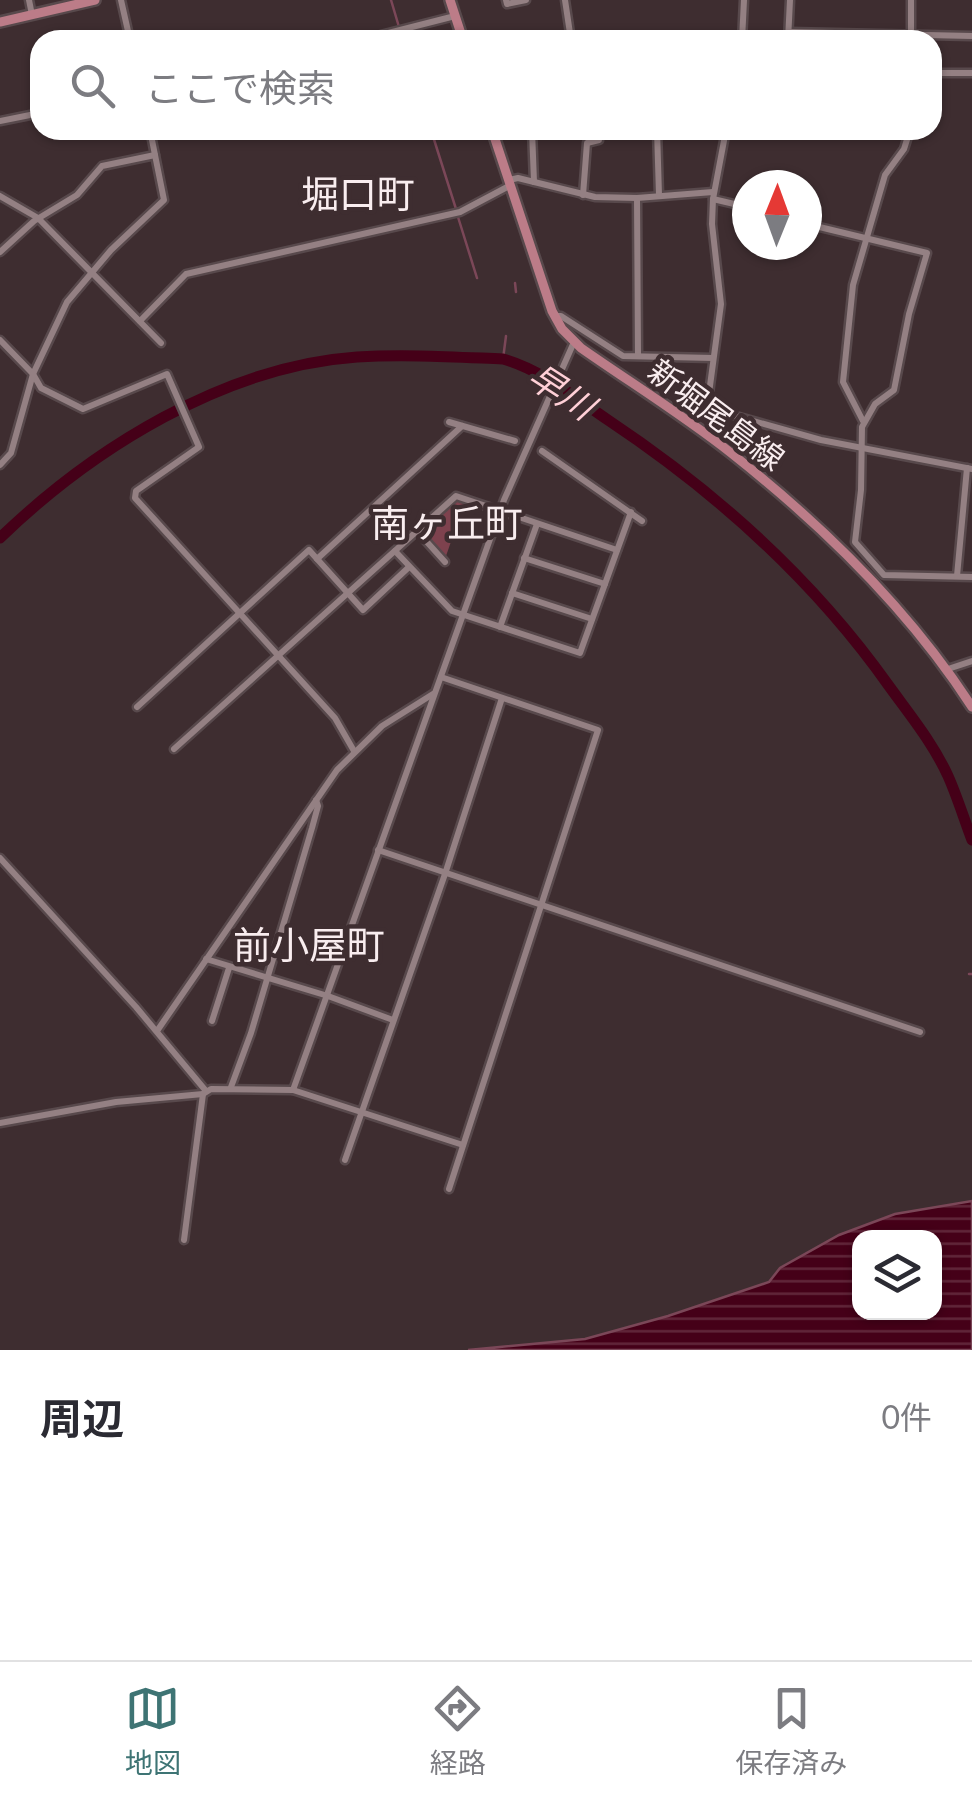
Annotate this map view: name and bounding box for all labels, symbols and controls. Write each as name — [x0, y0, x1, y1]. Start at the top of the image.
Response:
search box — [30, 30, 942, 140]
icon: search — [65, 58, 120, 113]
text: ここで検索 — [145, 64, 335, 110]
district label: 堀口町 — [301, 170, 415, 216]
north arrow — [732, 170, 822, 260]
street label: 新堀尾島線 — [641, 350, 793, 478]
water label: 早川 — [521, 354, 606, 429]
district label: 南ヶ丘町 — [371, 499, 523, 545]
district label: 前小屋町 — [233, 921, 385, 967]
map controls — [852, 1230, 942, 1320]
button: layers — [852, 1230, 942, 1320]
text: 周辺 — [40, 1393, 124, 1443]
text: 0件 — [881, 1397, 932, 1436]
tab: 地図 — [125, 1681, 181, 1781]
tab: 経路 — [430, 1681, 486, 1781]
tab: 保存済み — [735, 1681, 847, 1781]

